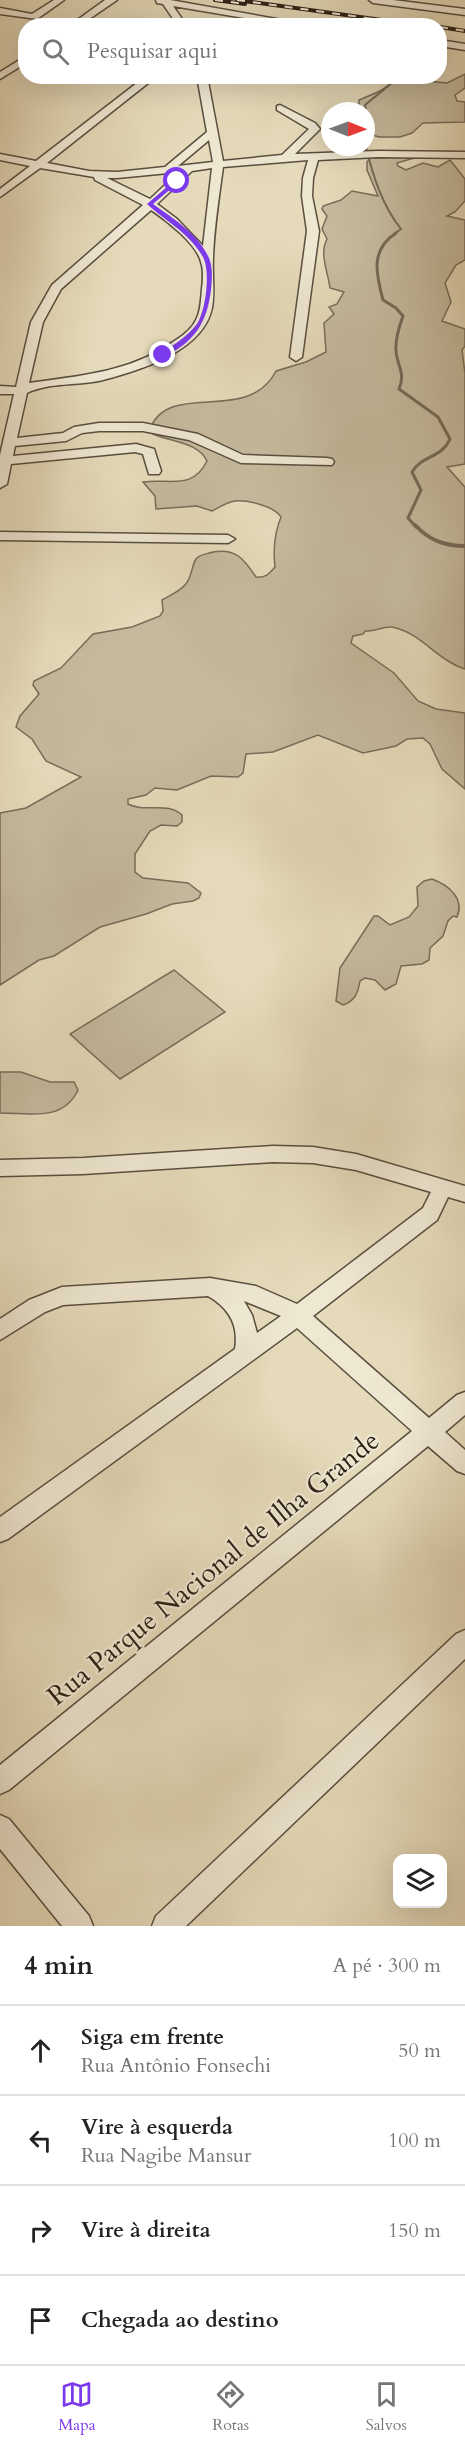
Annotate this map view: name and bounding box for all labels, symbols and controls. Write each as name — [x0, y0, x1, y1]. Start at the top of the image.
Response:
search box — [18, 18, 447, 84]
icon: search — [39, 35, 72, 68]
text: Pesquisar aqui — [87, 36, 218, 66]
north arrow — [321, 102, 375, 156]
route start — [163, 167, 189, 193]
route end — [149, 341, 175, 367]
street label: Rua Parque Nacional de Ilha Grande — [39, 1423, 387, 1714]
map controls — [393, 1854, 447, 1908]
button: layers — [393, 1854, 447, 1908]
text: 4 min — [24, 1948, 93, 1983]
text: A pé · 300 m — [333, 1952, 441, 1979]
text: Siga em frente — [81, 2022, 224, 2052]
icon: ahead — [24, 2034, 57, 2067]
text: 50 m — [398, 2037, 441, 2064]
text: Rua Antônio Fonsechi — [81, 2052, 271, 2079]
text: Vire à esquerda — [81, 2112, 233, 2142]
icon: left — [24, 2124, 57, 2157]
text: 100 m — [388, 2127, 441, 2154]
text: Rua Nagibe Mansur — [81, 2142, 251, 2169]
icon: right — [24, 2214, 57, 2247]
text: Vire à direita — [81, 2215, 211, 2245]
text: 150 m — [388, 2217, 441, 2244]
icon: arrive — [24, 2304, 57, 2337]
text: Chegada ao destino — [81, 2305, 279, 2335]
tab: Mapa — [58, 2378, 96, 2436]
tab: Rotas — [212, 2378, 249, 2436]
tab: Salvos — [366, 2378, 407, 2436]

